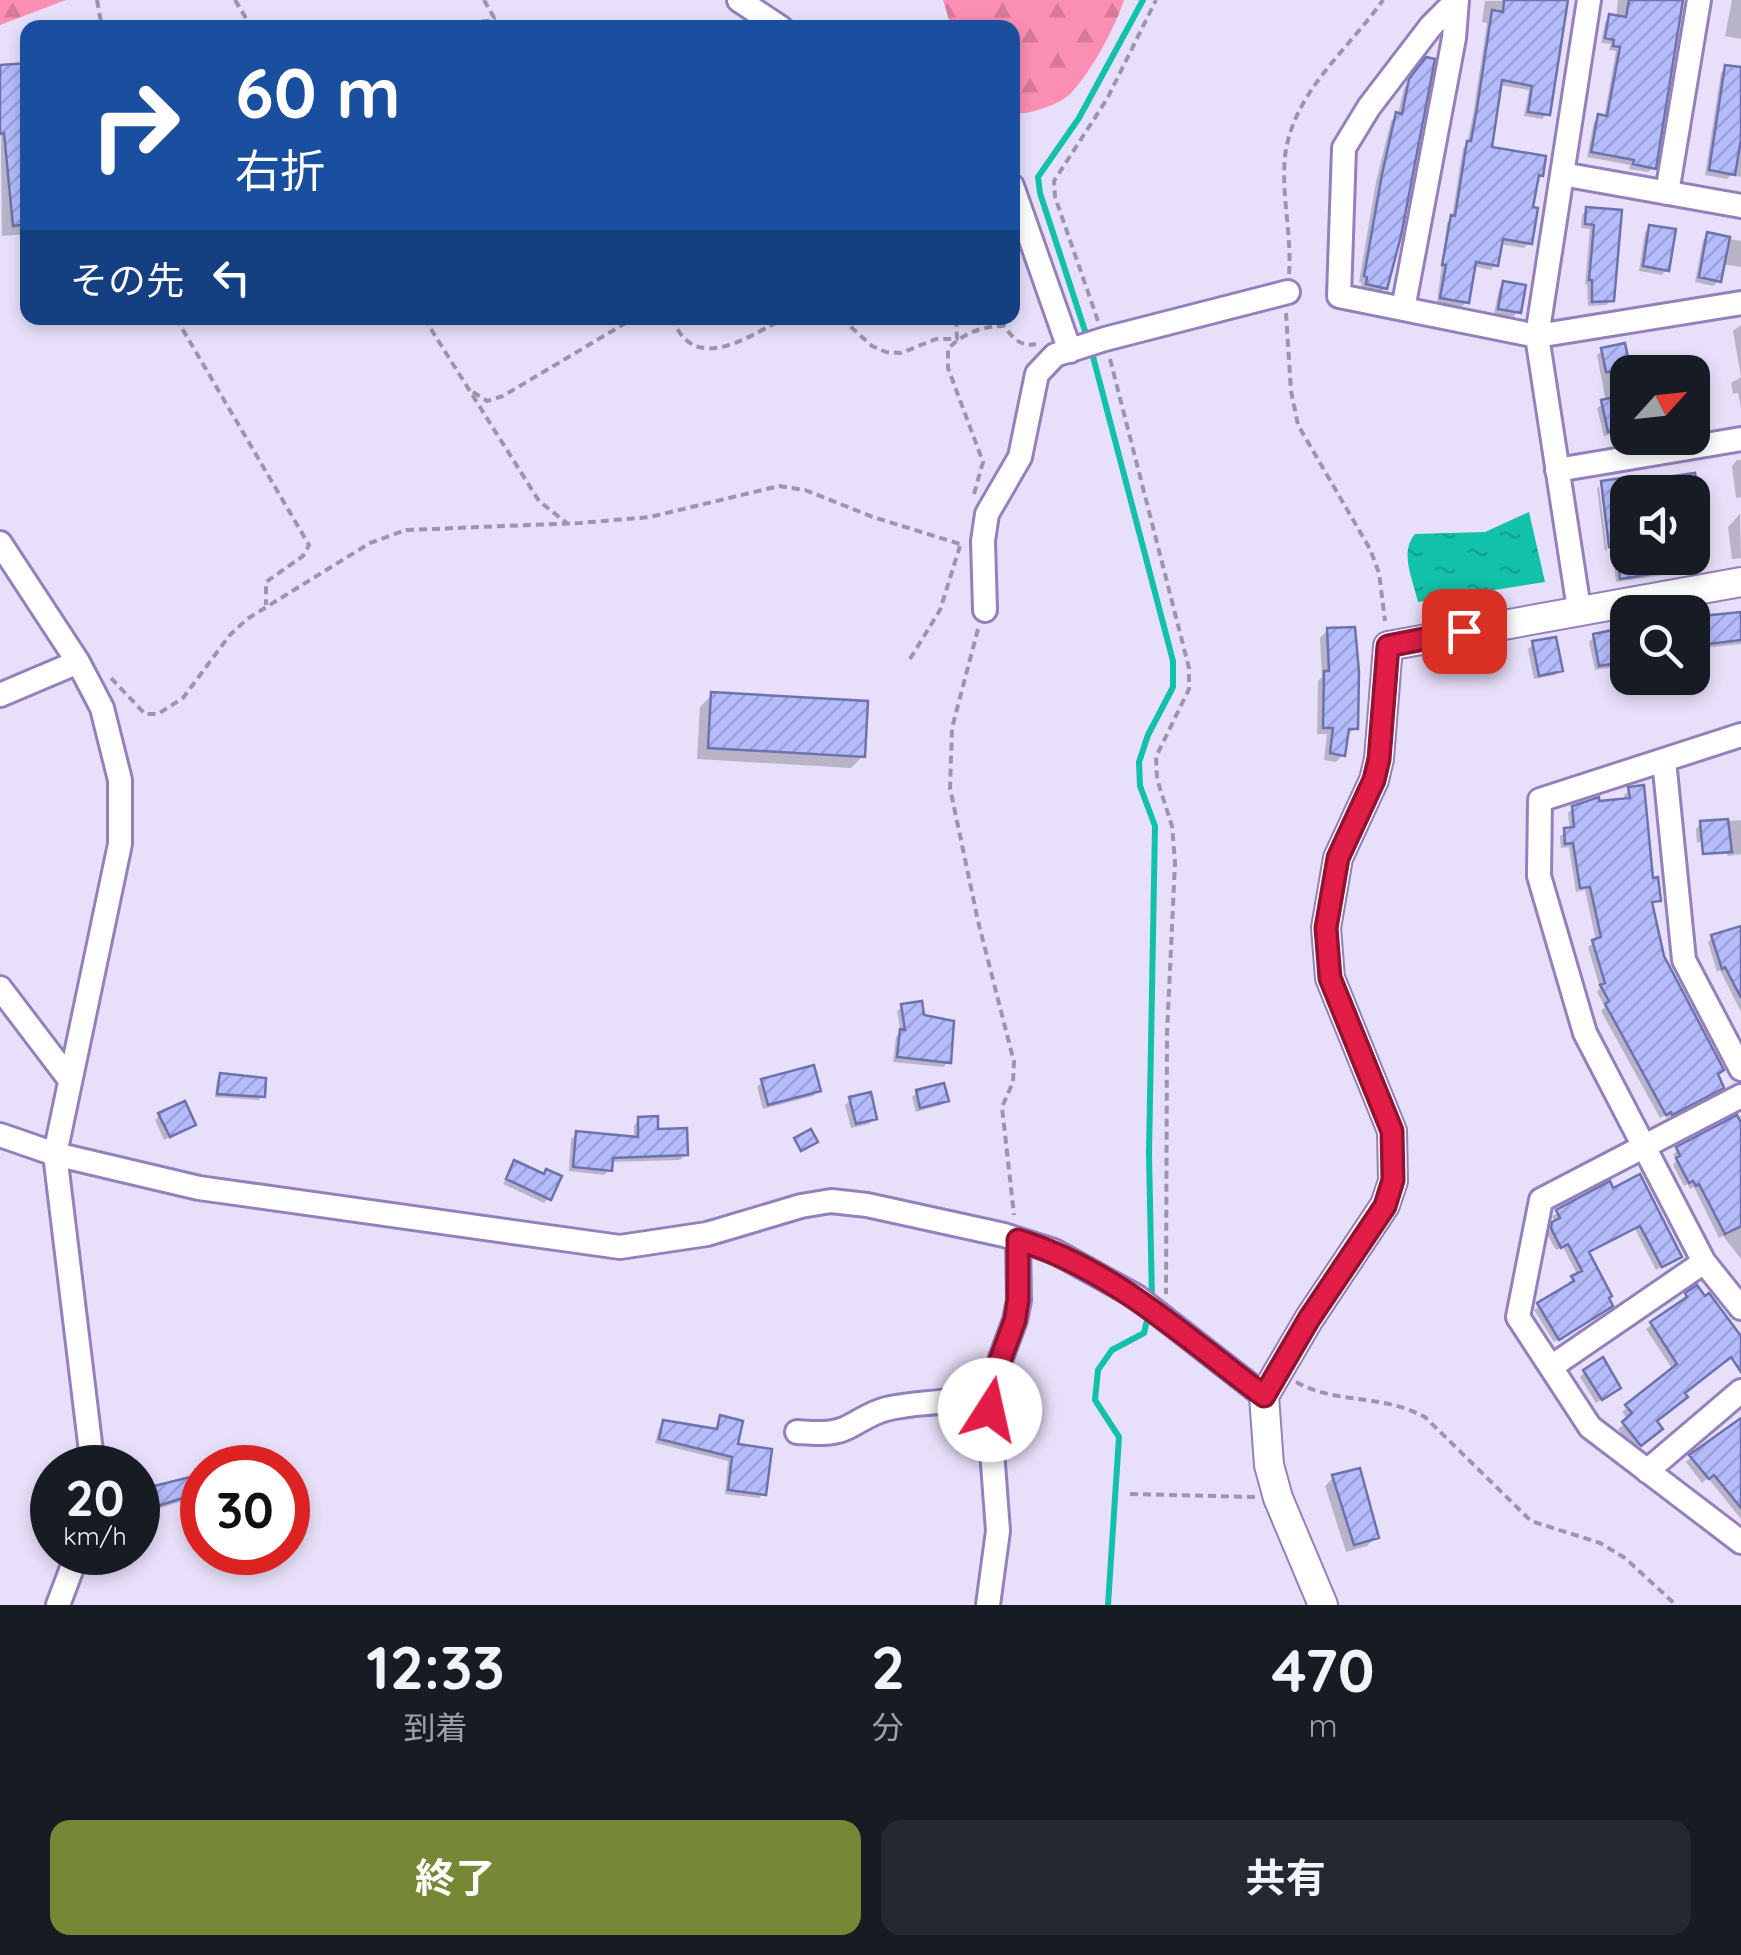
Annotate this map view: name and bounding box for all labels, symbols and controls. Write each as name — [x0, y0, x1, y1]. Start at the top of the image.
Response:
text: 60 m — [235, 48, 401, 136]
icon: right — [70, 60, 200, 190]
text: 右折 — [235, 142, 325, 198]
icon: left — [204, 250, 259, 305]
text: その先 — [70, 256, 184, 304]
north arrow — [1610, 355, 1710, 455]
map controls — [1610, 355, 1710, 695]
button: sound — [1610, 475, 1710, 575]
pin — [1422, 589, 1507, 674]
button: search — [1610, 595, 1710, 695]
icon: arrive — [1437, 604, 1492, 659]
position arrow — [938, 1358, 1042, 1462]
speed limit sign: 30 — [180, 1445, 310, 1575]
text: 20 — [65, 1466, 125, 1529]
text: km/h — [63, 1520, 127, 1551]
text: 12:33 — [366, 1629, 505, 1704]
text: 2 — [871, 1629, 905, 1704]
text: 470 — [1271, 1632, 1375, 1707]
text: m — [1308, 1705, 1338, 1745]
text: 到着 — [403, 1707, 467, 1747]
text: 分 — [872, 1707, 904, 1747]
button: 終了 — [50, 1820, 861, 1935]
button: 共有 — [881, 1820, 1691, 1935]

